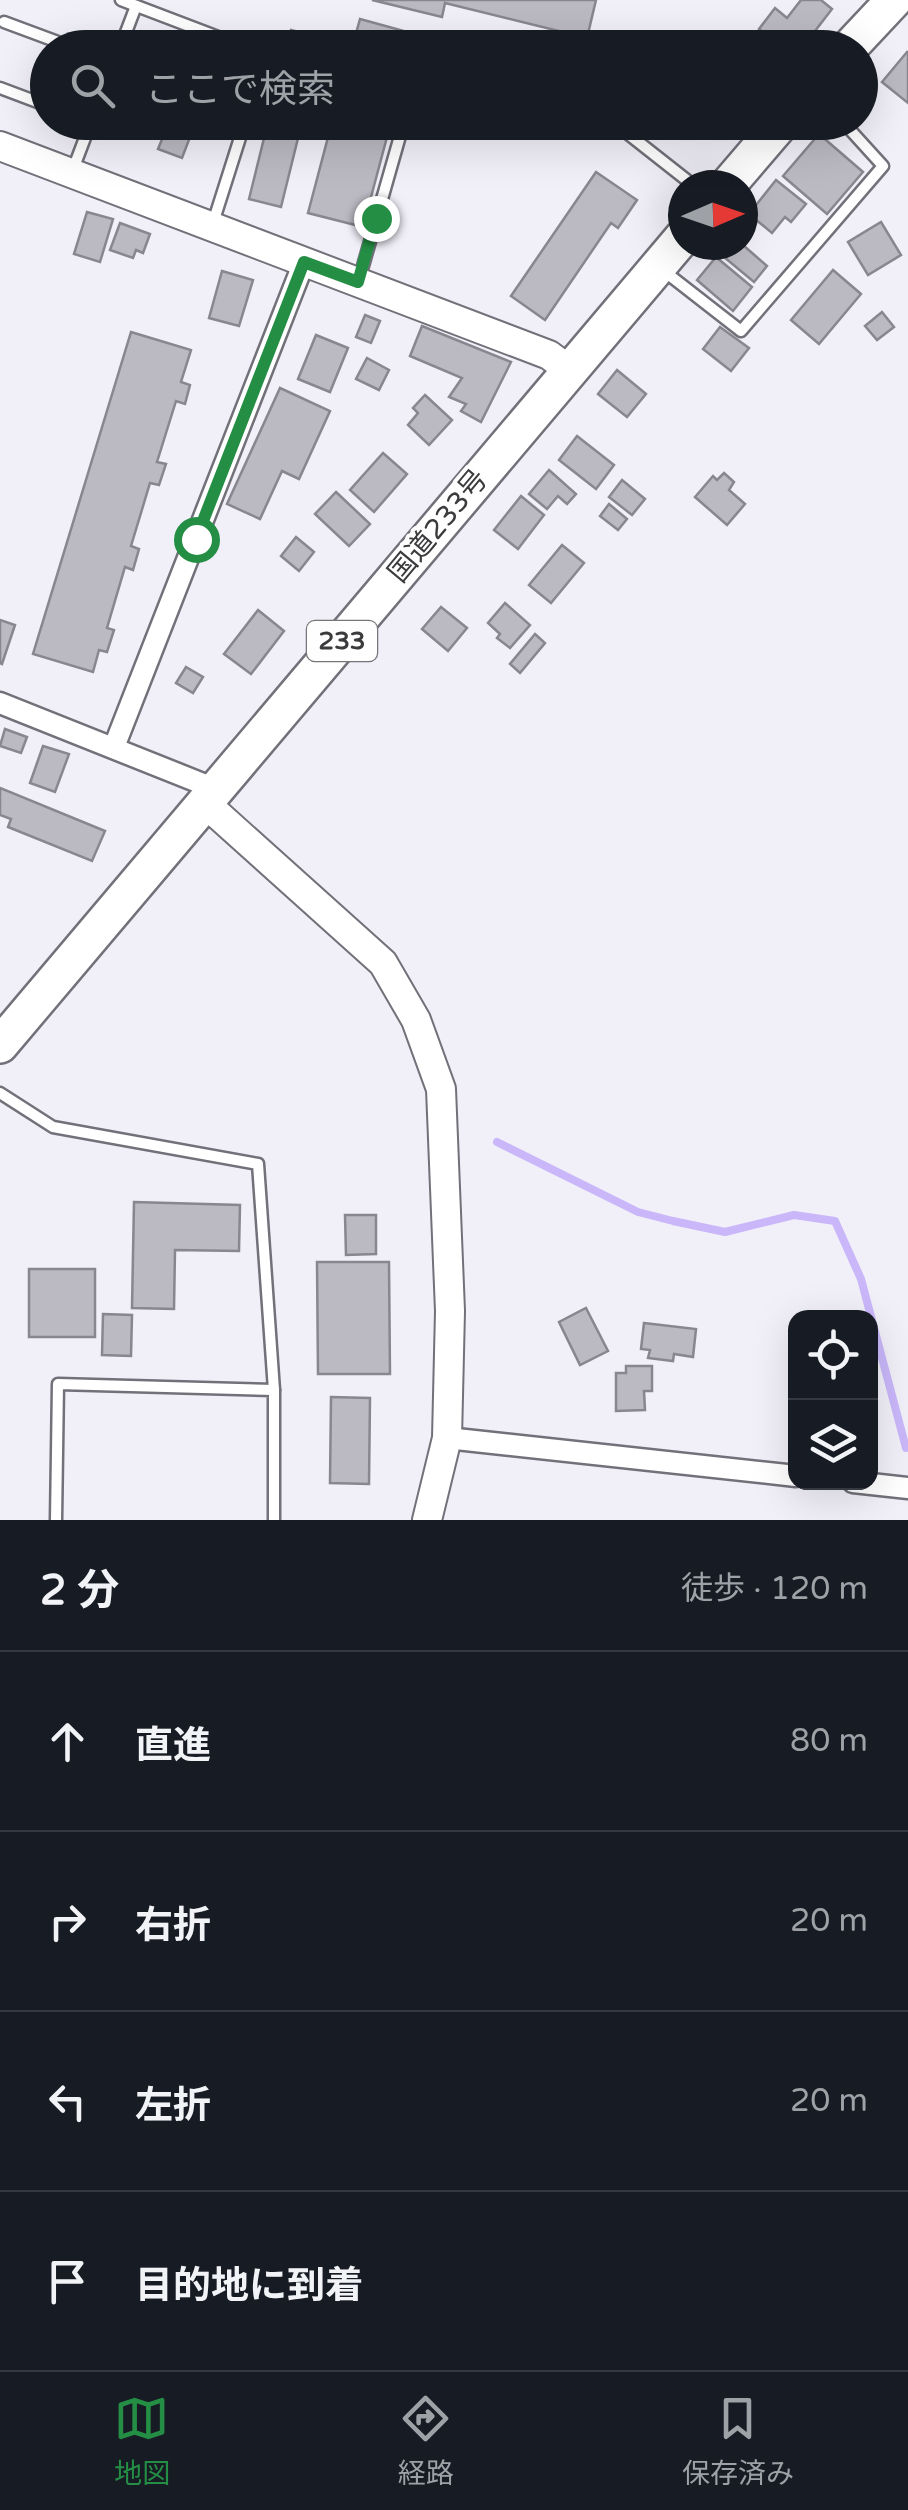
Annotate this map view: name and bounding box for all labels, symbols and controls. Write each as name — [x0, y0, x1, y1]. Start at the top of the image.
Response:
search box — [30, 30, 878, 140]
icon: search — [65, 58, 120, 113]
text: ここで検索 — [145, 67, 335, 113]
north arrow — [668, 170, 758, 260]
route end — [354, 196, 400, 242]
street label: 国道233号 — [381, 463, 495, 589]
route start — [174, 517, 220, 563]
road number: 233 — [307, 621, 377, 661]
map controls — [788, 1310, 878, 1490]
button: locate — [788, 1310, 878, 1400]
button: layers — [788, 1400, 878, 1490]
text: 2 分 — [40, 1565, 119, 1616]
text: 徒歩 · 120 m — [681, 1570, 868, 1608]
icon: ahead — [40, 1714, 95, 1769]
text: 80 m — [790, 1722, 868, 1760]
text: 直進 — [135, 1723, 211, 1769]
icon: right — [40, 1894, 95, 1949]
text: 20 m — [790, 1902, 868, 1940]
text: 右折 — [135, 1903, 211, 1949]
icon: left — [40, 2074, 95, 2129]
text: 20 m — [790, 2082, 868, 2120]
text: 左折 — [135, 2083, 211, 2129]
icon: arrive — [40, 2254, 95, 2309]
text: 目的地に到着 — [135, 2263, 363, 2309]
tab: 地図 — [114, 2391, 170, 2491]
tab: 経路 — [398, 2391, 454, 2491]
tab: 保存済み — [682, 2391, 794, 2491]

